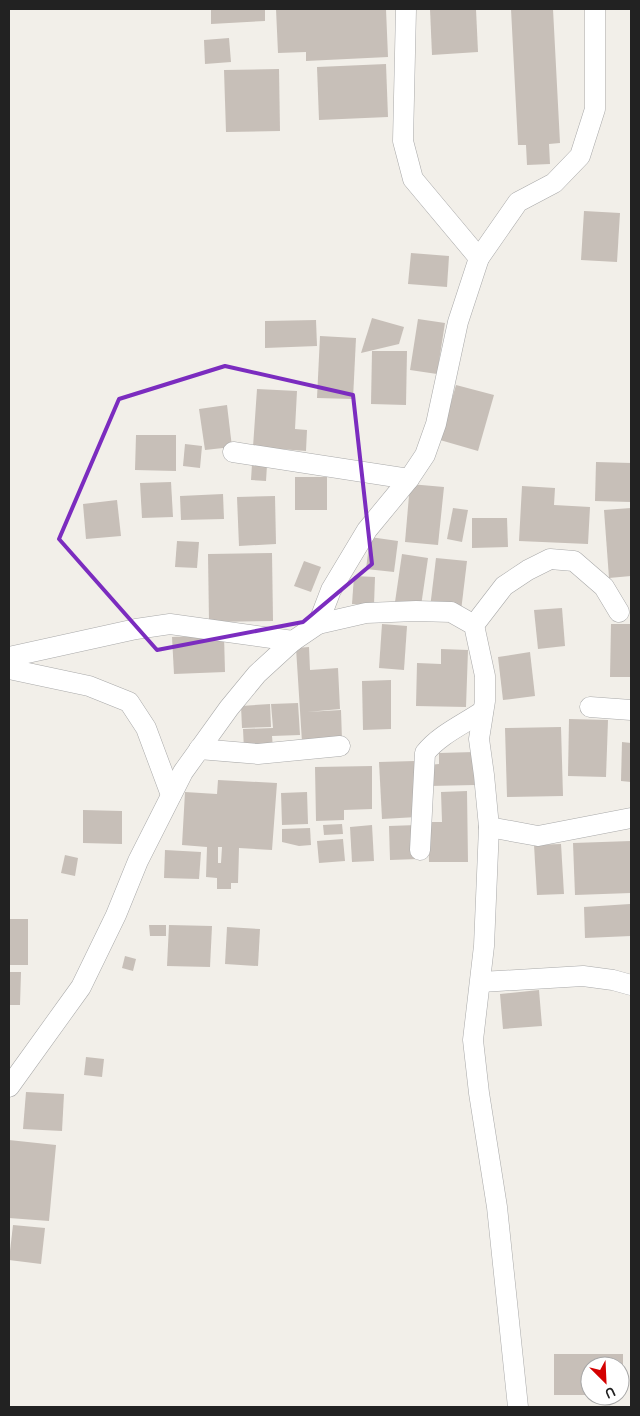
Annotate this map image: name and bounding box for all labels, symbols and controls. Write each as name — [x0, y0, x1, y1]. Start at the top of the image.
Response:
north arrow — [580, 1356, 630, 1406]
text: U — [602, 1383, 618, 1403]

